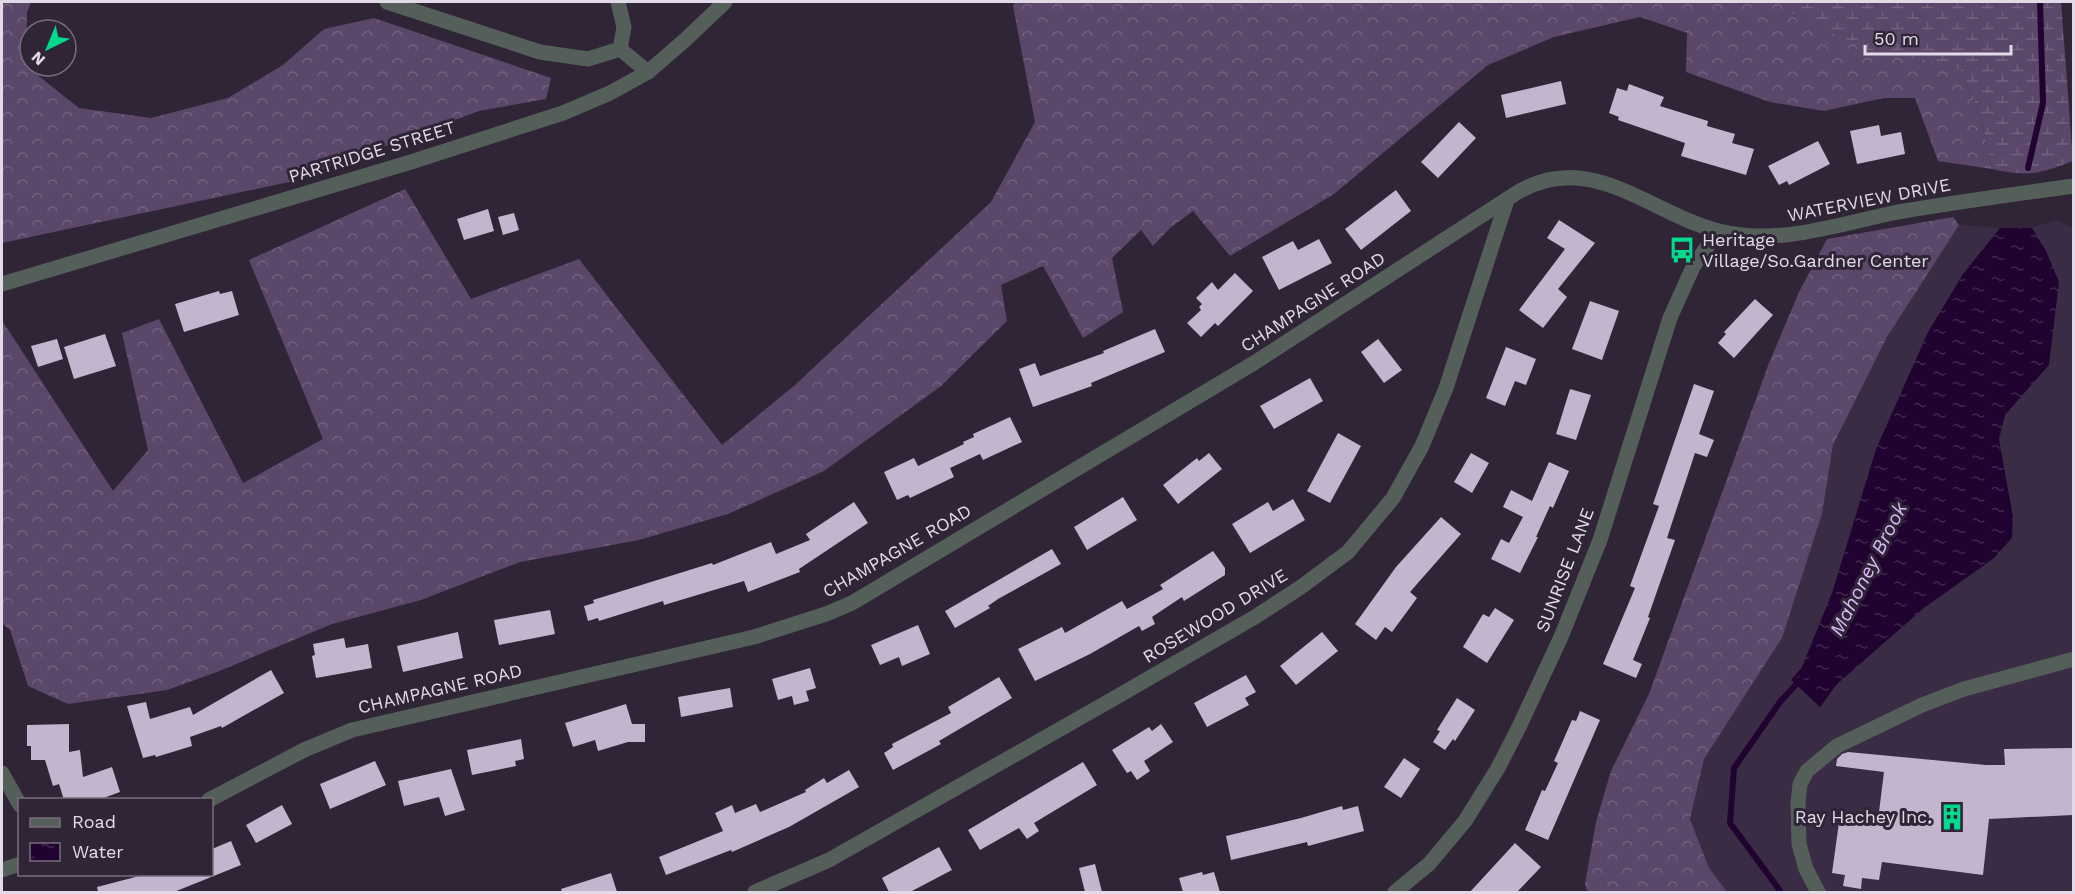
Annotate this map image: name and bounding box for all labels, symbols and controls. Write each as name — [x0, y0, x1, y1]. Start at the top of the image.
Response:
north arrow — [18, 18, 78, 78]
scale bar — [1865, 18, 2010, 56]
text: 50 m — [1874, 28, 1919, 49]
text: N — [27, 48, 49, 70]
street label: PARTRIDGE STREET — [286, 116, 458, 187]
street label: WATERVIEW DRIVE — [1786, 173, 1952, 226]
place label: Heritage Village/So.Gardner Center — [1702, 229, 1929, 271]
bus stop icon: Heritage Village/So.Gardner Center — [1667, 235, 1697, 265]
street label: CHAMPAGNE ROAD — [1237, 247, 1389, 356]
water label: Mahoney Brook — [1824, 497, 1913, 640]
street label: CHAMPAGNE ROAD — [819, 499, 975, 602]
street label: SUNRISE LANE — [1531, 505, 1598, 635]
street label: ROSEWOOD DRIVE — [1139, 564, 1291, 667]
street label: CHAMPAGNE ROAD — [356, 659, 524, 718]
legend — [18, 798, 213, 876]
building icon: Ray Hachey Inc. — [1937, 802, 1967, 832]
place label: Ray Hachey Inc. — [1795, 806, 1932, 827]
text: Road — [72, 811, 116, 832]
text: Water — [72, 841, 124, 862]

